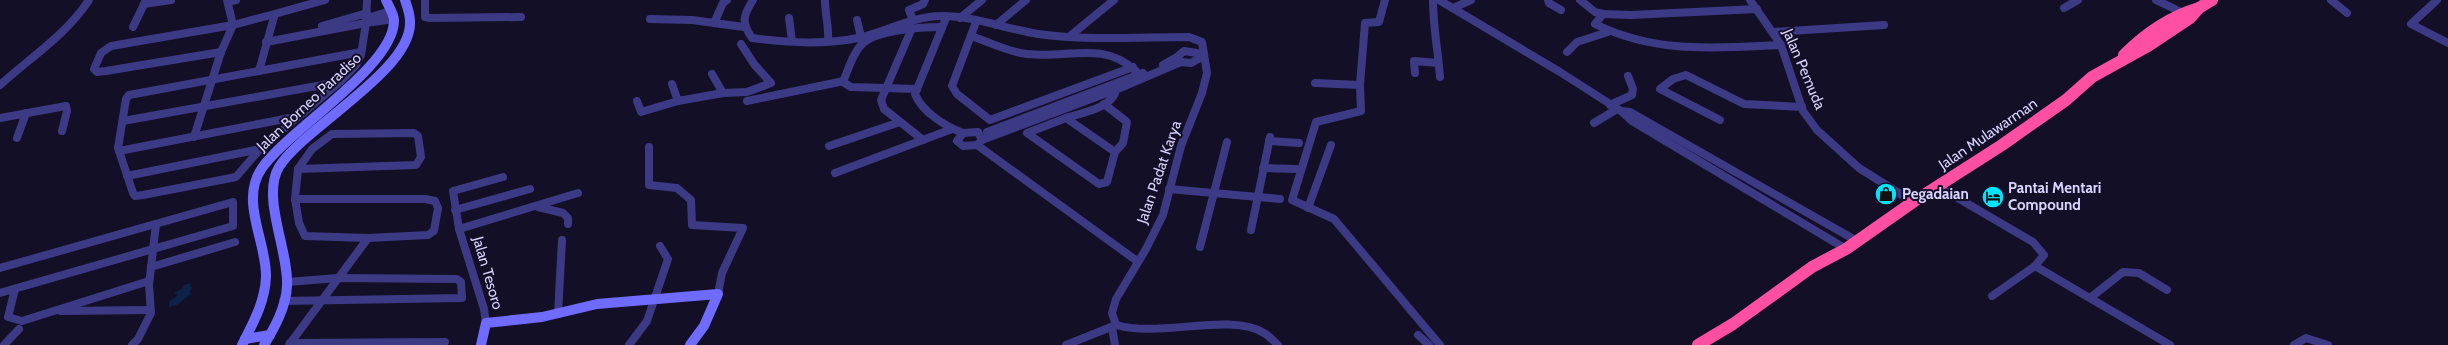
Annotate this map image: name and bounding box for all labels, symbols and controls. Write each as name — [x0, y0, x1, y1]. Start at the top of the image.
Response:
street label: Jalan Pemuda — [1779, 25, 1829, 113]
street label: Jalan Borneo Paradiso — [252, 49, 365, 156]
street label: Jalan Mulawarman — [1934, 94, 2041, 174]
street label: Jalan Padat Karya — [1133, 117, 1185, 227]
place label: Pantai Mentari Compound — [2008, 179, 2101, 214]
shop icon: Pegadaian — [1873, 181, 1899, 207]
hotel icon: Pantai Mentari Compound — [1980, 184, 2006, 210]
place label: Pegadaian — [1902, 185, 1969, 203]
street label: Jalan Tesoro — [469, 233, 507, 312]

